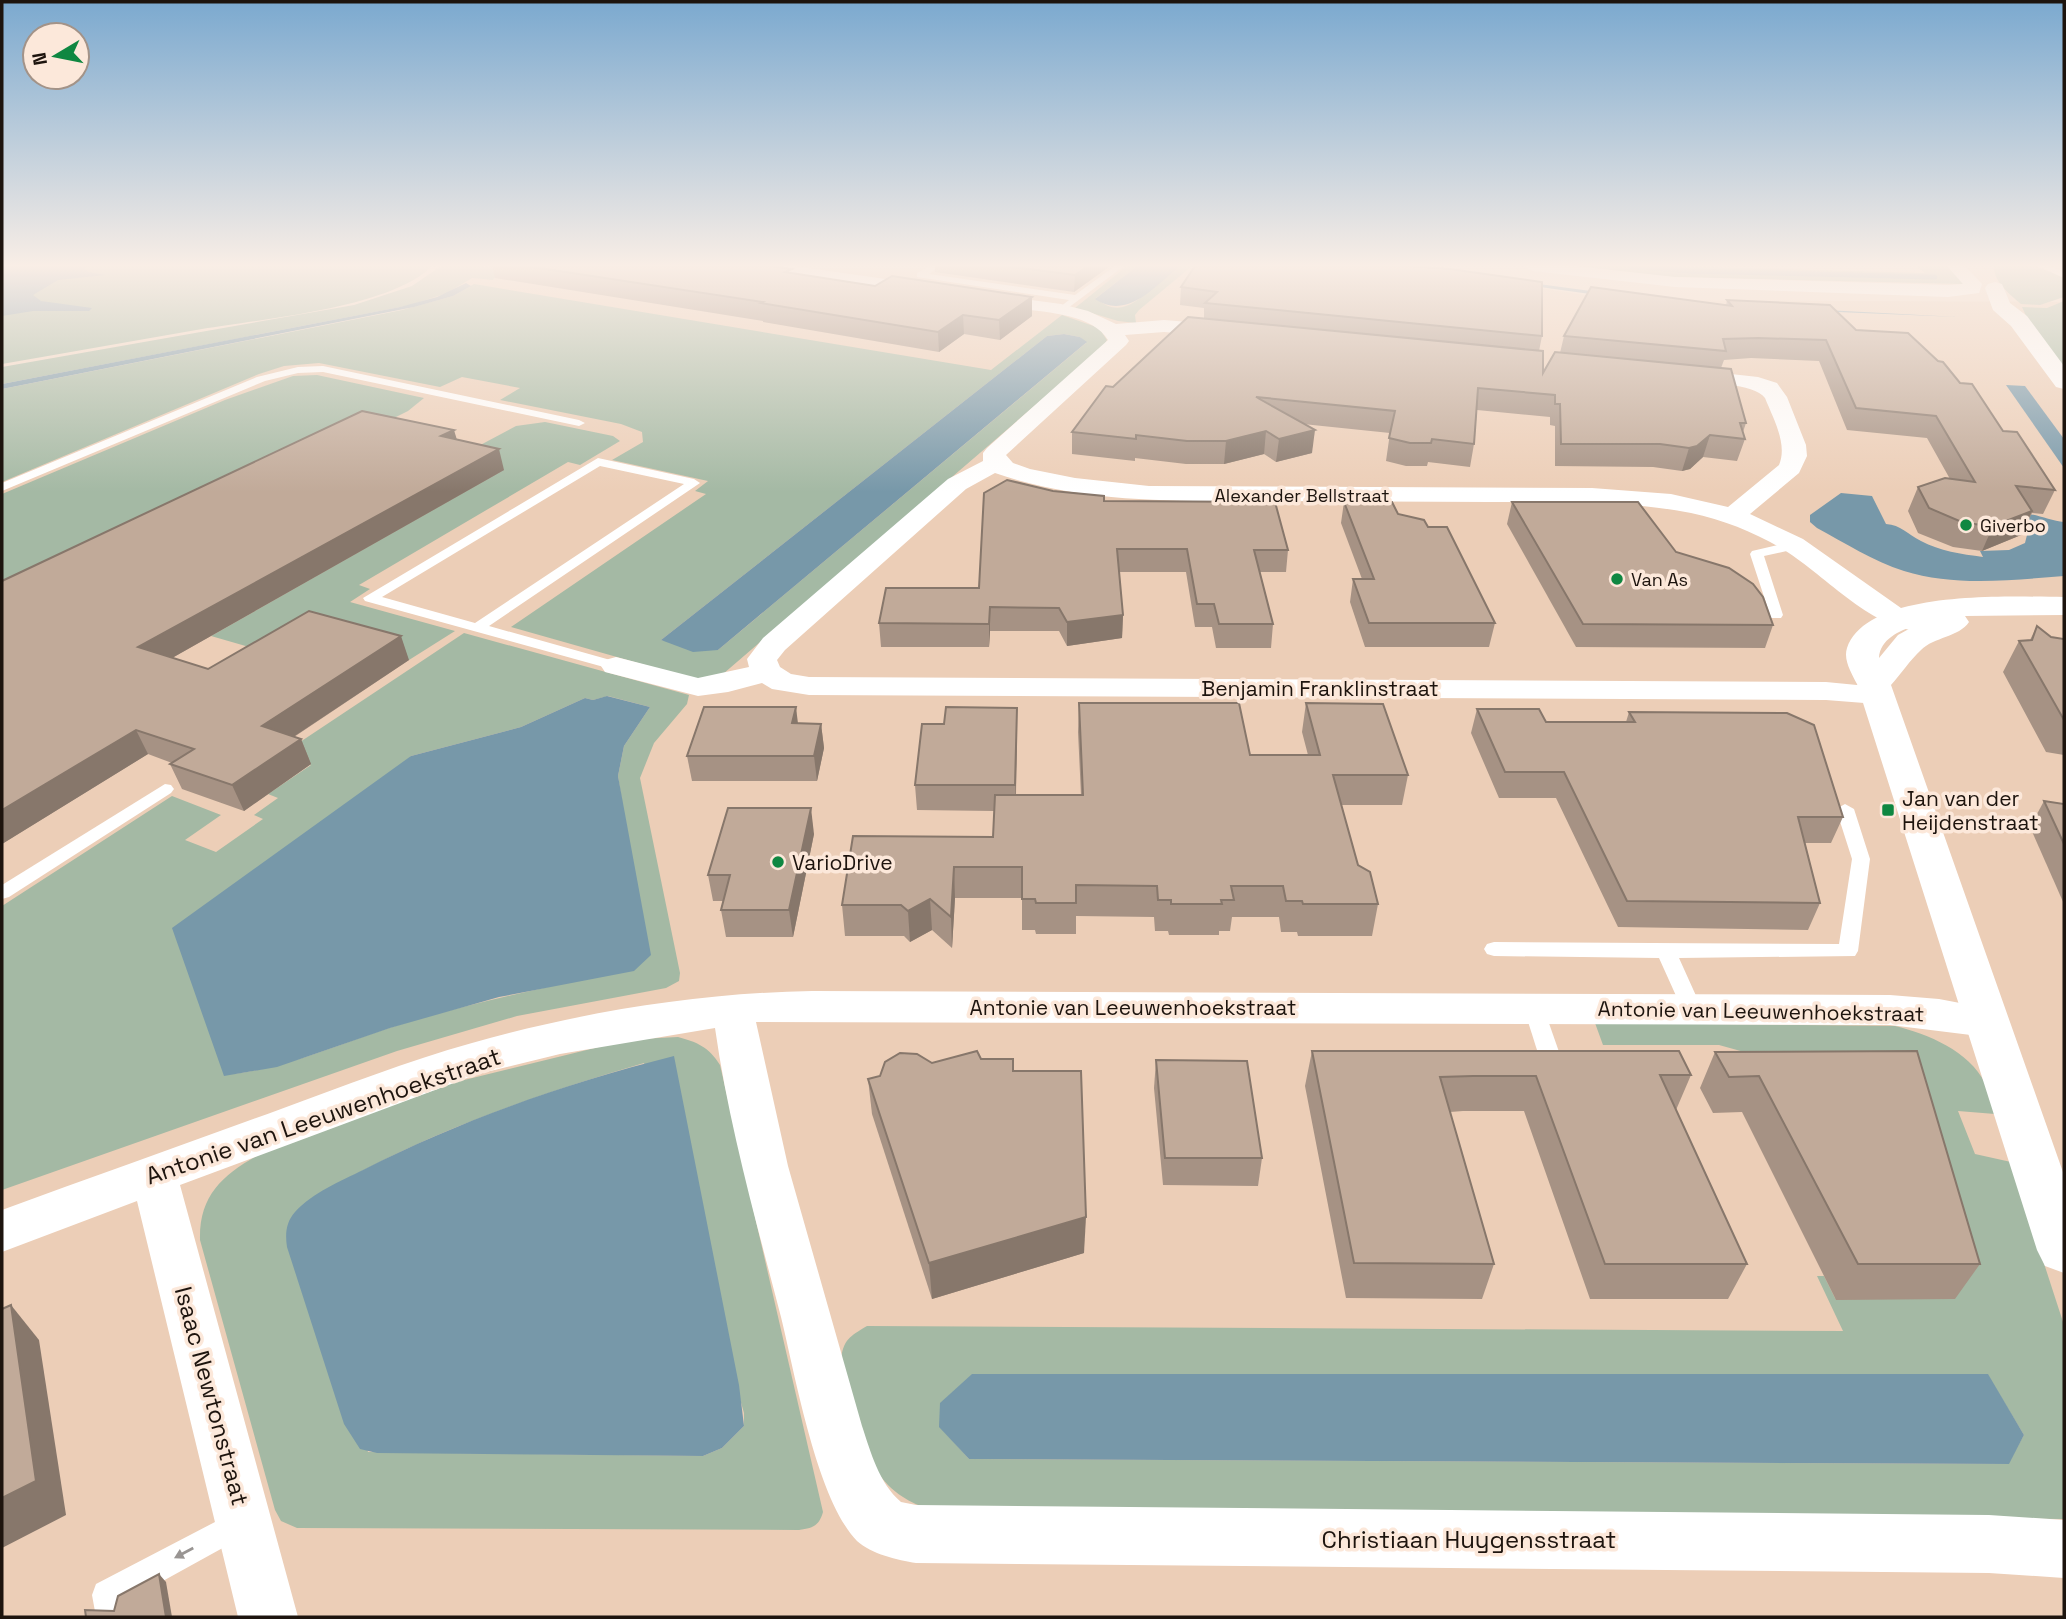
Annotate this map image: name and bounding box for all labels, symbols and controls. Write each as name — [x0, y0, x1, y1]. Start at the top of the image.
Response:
north arrow — [21, 21, 91, 91]
text: N — [26, 50, 53, 67]
street label: Alexander Bellstraat — [1214, 484, 1390, 507]
place label: Giverbo — [1980, 514, 2046, 537]
marker: Giverbo — [1958, 517, 1974, 533]
place label: Van As — [1631, 568, 1688, 591]
marker: Van As — [1609, 571, 1625, 587]
street label: Benjamin Franklinstraat — [1201, 675, 1439, 702]
place label: Jan van der Heijdenstraat — [1902, 785, 2039, 836]
marker: Jan van der Heijdenstraat — [1880, 802, 1896, 818]
place label: VarioDrive — [792, 849, 893, 876]
marker: VarioDrive — [770, 854, 786, 870]
street label: Antonie van Leeuwenhoekstraat — [970, 994, 1296, 1021]
street label: Antonie van Leeuwenhoekstraat — [1597, 995, 1925, 1027]
street label: Antonie van Leeuwenhoekstraat — [141, 1041, 505, 1191]
street label: Isaac Newtonstraat — [168, 1283, 256, 1509]
street label: Christiaan Huygensstraat — [1322, 1524, 1616, 1555]
one-way arrow — [174, 1547, 194, 1559]

